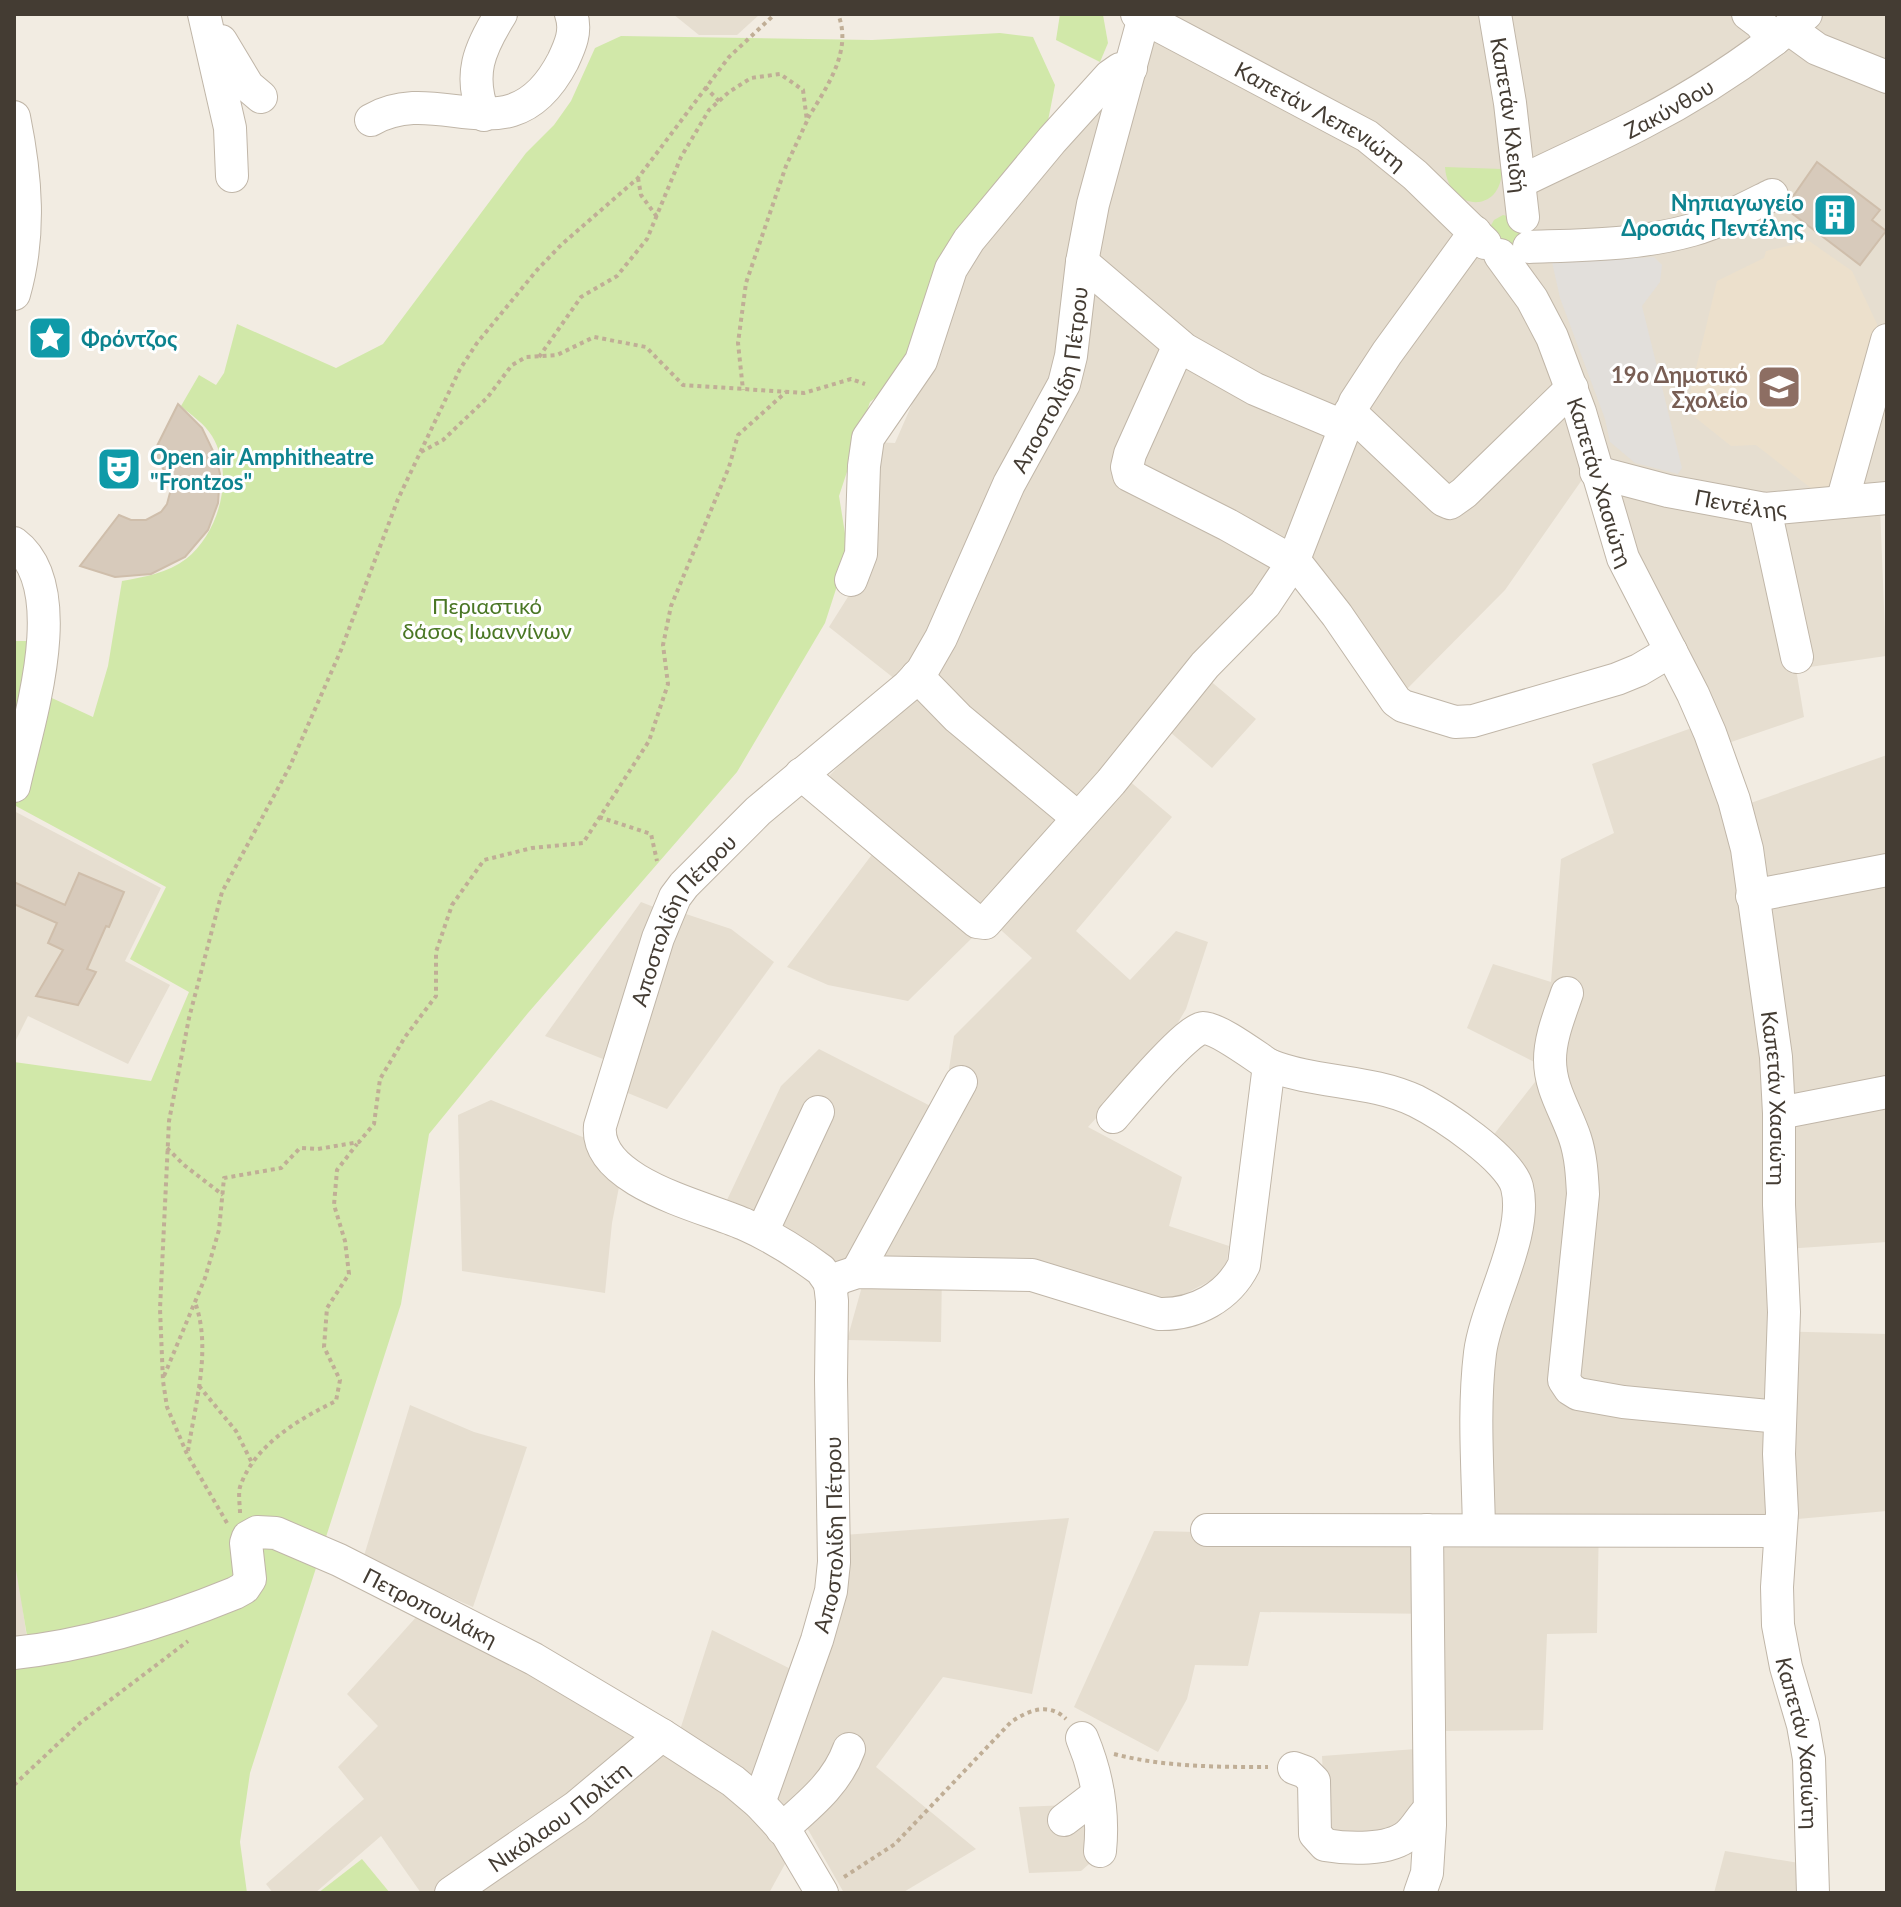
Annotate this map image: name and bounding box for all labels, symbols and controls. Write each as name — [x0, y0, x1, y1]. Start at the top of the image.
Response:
street label: Καπετάν Κλειδή — [1486, 35, 1534, 194]
street label: Καπετάν Λεπενιώτη — [1230, 55, 1412, 176]
street label: Ζακύνθου — [1619, 72, 1718, 144]
place label: Νηπιαγωγείο Δροσιάς Πεντέλης — [1621, 189, 1805, 241]
building icon: Νηπιαγωγείο Δροσιάς Πεντέλης — [1811, 191, 1859, 239]
street label: Αποστολίδη Πέτρου — [1005, 285, 1093, 477]
place icon: Φρόντζος — [26, 314, 74, 362]
place label: Φρόντζος — [81, 325, 178, 352]
place label: 19ο Δημοτικό Σχολείο — [1611, 361, 1748, 413]
school or university icon: 19ο Δημοτικό Σχολείο — [1755, 363, 1803, 411]
street label: Καπετάν Χασιώτη — [1562, 393, 1639, 571]
place label: Open air Amphitheatre "Frontzos" — [150, 443, 374, 495]
theatre icon: Open air Amphitheatre "Frontzos" — [95, 445, 143, 493]
street label: Πεντέλης — [1692, 483, 1787, 523]
park label: Περιαστικό δάσος Ιωαννίνων — [402, 592, 572, 644]
street label: Αποστολίδη Πέτρου — [624, 828, 741, 1009]
street label: Καπετάν Χασιώτη — [1756, 1009, 1793, 1186]
street label: Αποστολίδη Πέτρου — [806, 1436, 848, 1636]
street label: Πετροπουλάκη — [359, 1561, 502, 1652]
street label: Καπετάν Χασιώτη — [1771, 1655, 1825, 1830]
street label: Νικόλαου Πολίτη — [483, 1755, 634, 1877]

